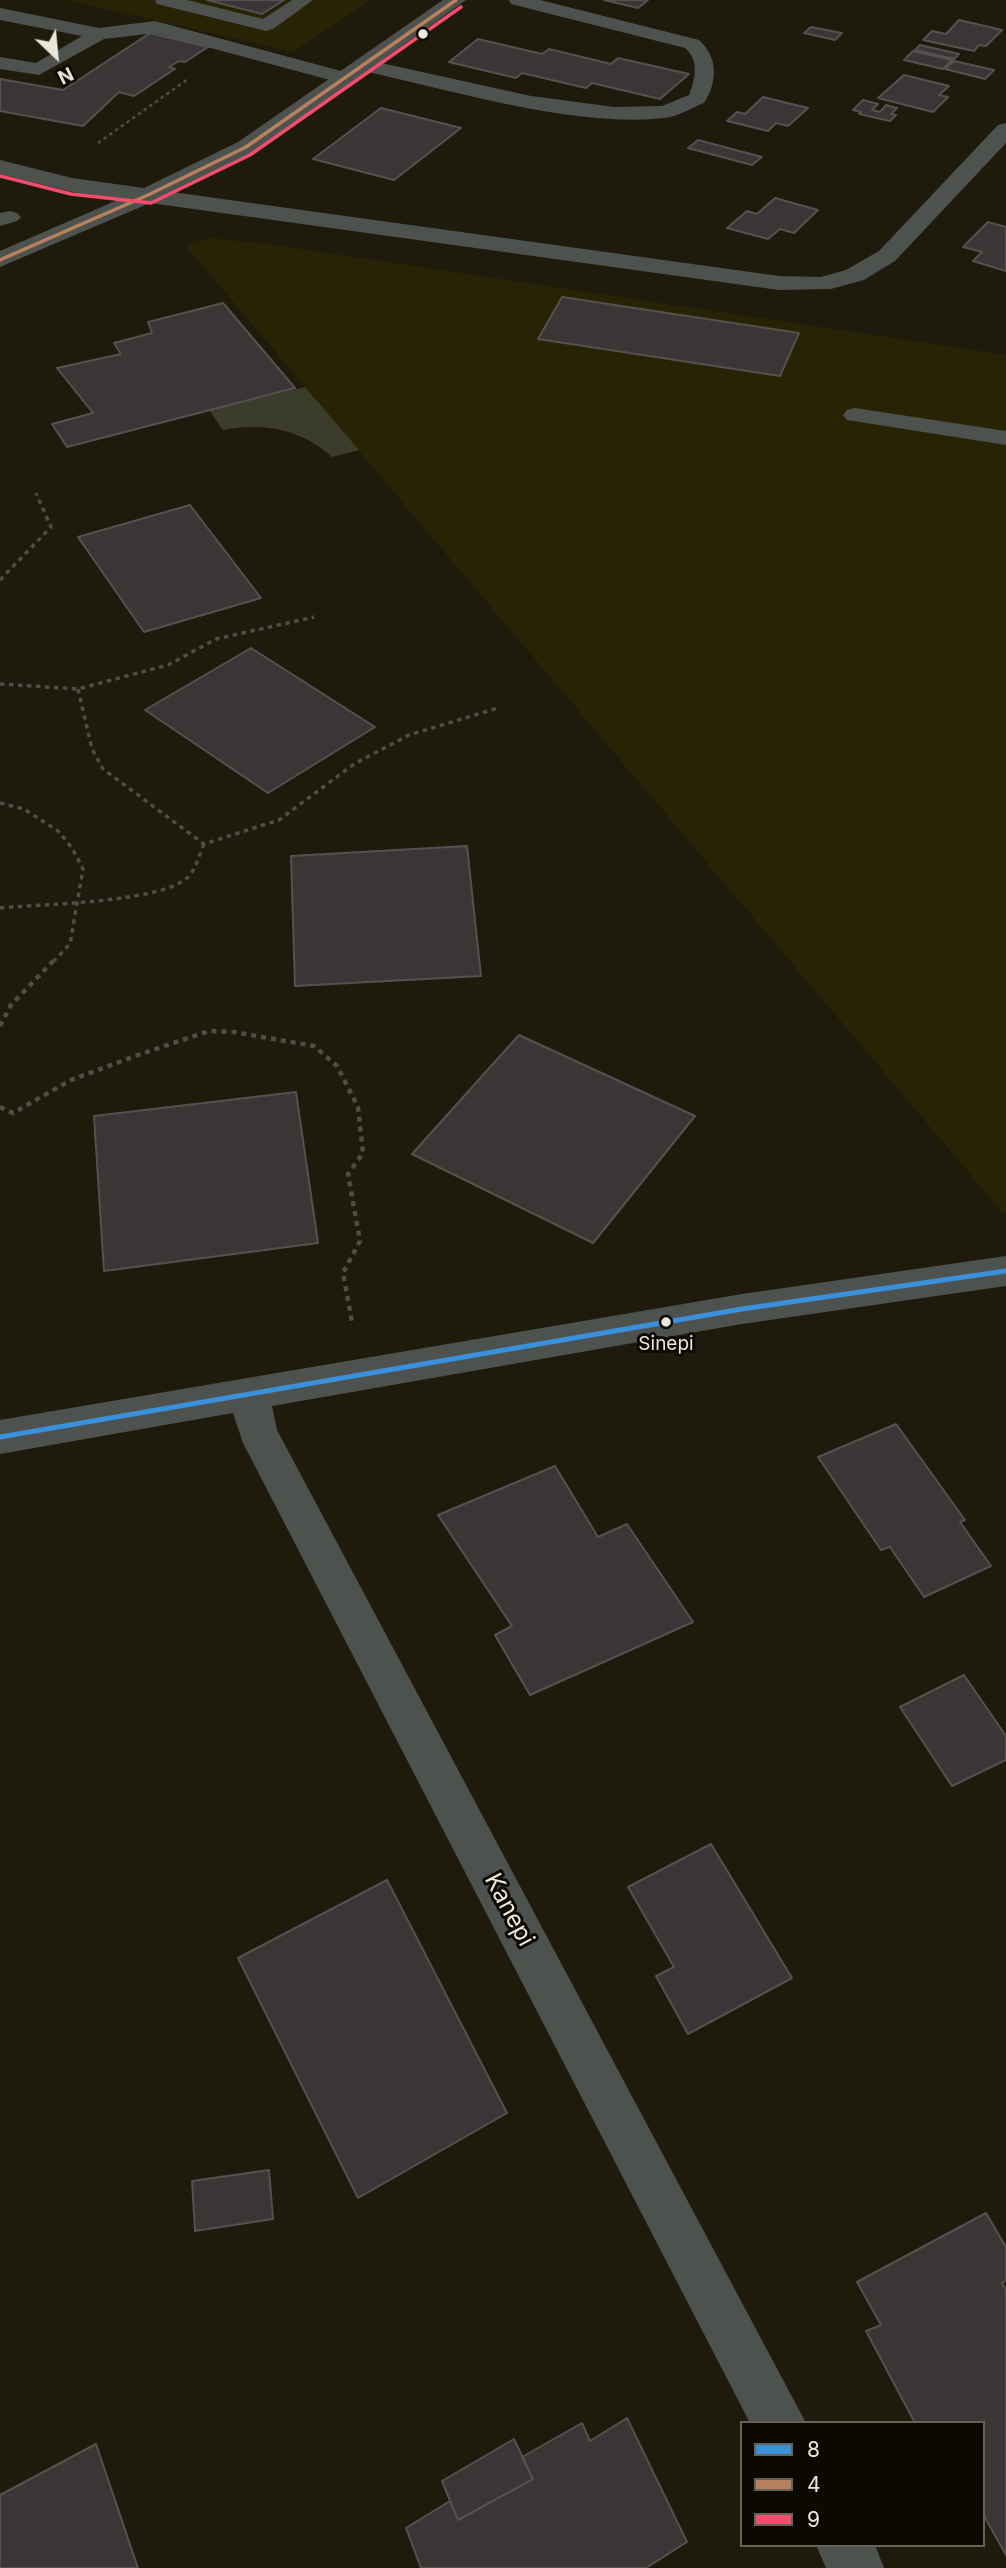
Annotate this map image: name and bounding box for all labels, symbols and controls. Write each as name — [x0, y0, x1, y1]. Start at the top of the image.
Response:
north arrow — [21, 21, 91, 91]
unlabelled marker — [416, 27, 430, 41]
text: N — [54, 62, 77, 89]
marker: Sinepi — [659, 1315, 673, 1329]
place label: Sinepi — [638, 1333, 694, 1355]
street label: Kanepi — [478, 1869, 540, 1951]
legend — [740, 2421, 985, 2547]
text: 8 — [807, 2437, 820, 2462]
text: 4 — [807, 2472, 821, 2497]
text: 9 — [807, 2507, 820, 2532]

